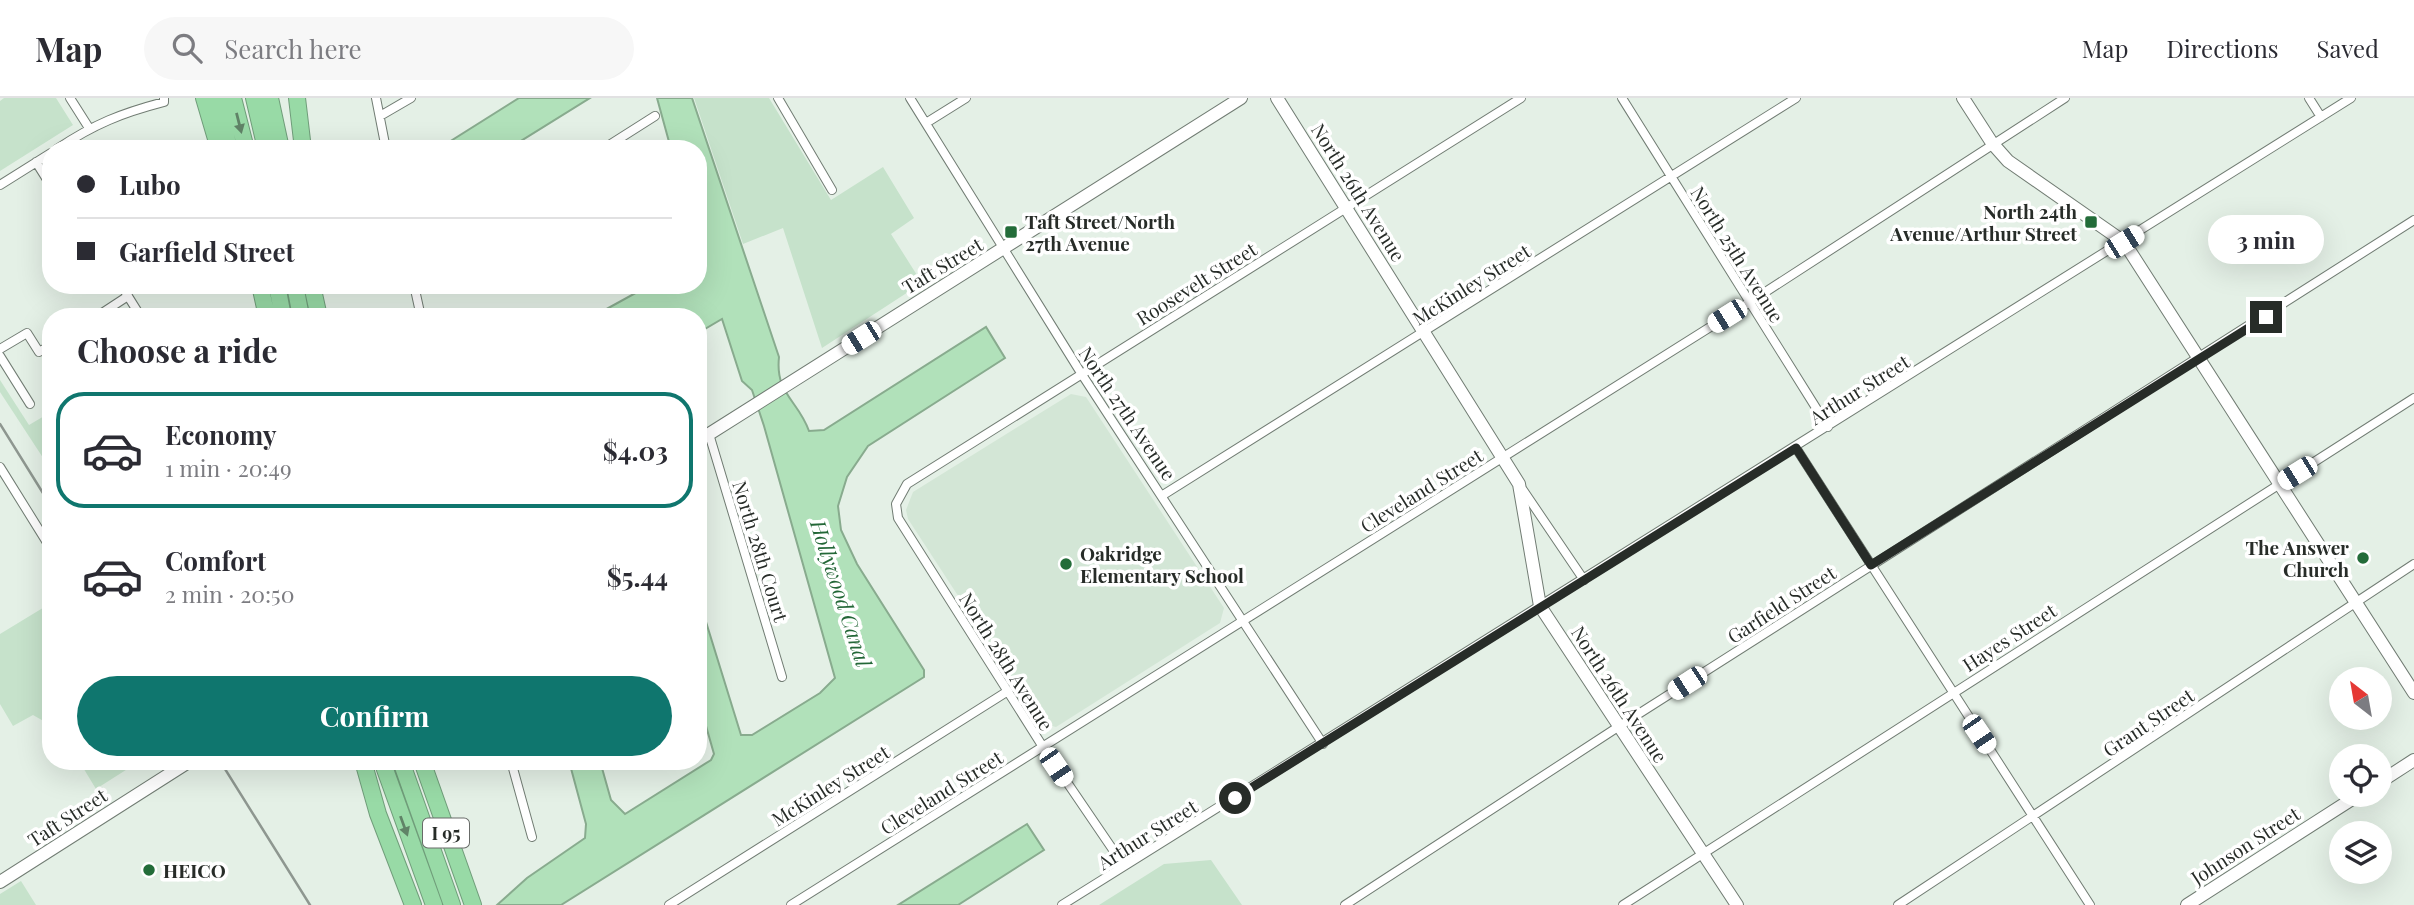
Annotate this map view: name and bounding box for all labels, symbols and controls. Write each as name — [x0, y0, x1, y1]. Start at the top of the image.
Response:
search box — [144, 17, 634, 80]
text: Map — [35, 26, 102, 70]
icon: search — [168, 29, 206, 67]
text: Search here — [224, 31, 362, 66]
text: Map — [2082, 32, 2128, 64]
text: Directions — [2166, 32, 2279, 64]
text: Saved — [2317, 32, 2379, 64]
one-way arrow — [234, 113, 245, 135]
street label: North 26th Avenue — [1306, 118, 1412, 266]
text: Lubo — [119, 167, 181, 202]
street label: North 25th Avenue — [1686, 181, 1790, 327]
place label: North 24th Avenue/Arthur Street — [1889, 198, 2077, 246]
place label: Taft Street/North 27th Avenue — [1025, 208, 1176, 256]
marker: North 24th Avenue/Arthur Street — [2083, 214, 2099, 230]
callout: 3 min — [2208, 216, 2324, 264]
car — [2101, 222, 2148, 262]
marker: Taft Street/North 27th Avenue — [1003, 224, 1019, 240]
text: 3 min — [2237, 224, 2295, 255]
street label: Taft Street — [897, 231, 987, 299]
text: Garfield Street — [119, 234, 295, 269]
street label: Roosevelt Street — [1131, 235, 1261, 330]
street label: McKinley Street — [1407, 237, 1535, 331]
car — [1704, 296, 1751, 336]
route end — [2250, 301, 2282, 333]
car — [838, 318, 885, 358]
text: Choose a ride — [77, 328, 278, 371]
street label: North 27th Avenue — [1074, 341, 1182, 485]
street label: Arthur Street — [1803, 348, 1914, 431]
text: Economy — [165, 417, 276, 452]
icon: car — [81, 419, 144, 482]
text: $4.03 — [603, 433, 668, 468]
street label: Cleveland Street — [1355, 442, 1487, 538]
text: 1 min · 20:49 — [165, 452, 292, 483]
car — [2274, 453, 2321, 493]
street label: North 28th Court — [727, 477, 795, 625]
water label: Hollywood Canal — [805, 515, 879, 671]
place label: The Answer Church — [2245, 534, 2349, 582]
place label: Oakridge Elementary School — [1080, 540, 1244, 588]
text: Comfort — [165, 543, 266, 578]
icon: car — [81, 545, 144, 608]
marker: The Answer Church — [2355, 550, 2371, 566]
marker: Oakridge Elementary School — [1058, 556, 1074, 572]
text: $5.44 — [607, 559, 668, 594]
street label: Garfield Street — [1722, 559, 1841, 649]
text: 2 min · 20:50 — [165, 578, 294, 609]
street label: North 28th Avenue — [954, 587, 1060, 735]
street label: Hayes Street — [1957, 597, 2061, 677]
street label: North 26th Avenue — [1566, 621, 1674, 767]
car — [1664, 663, 1711, 703]
north arrow — [2329, 667, 2392, 730]
map controls — [2329, 667, 2392, 884]
button: Confirm — [77, 676, 672, 756]
street label: Grant Street — [2097, 682, 2199, 762]
car — [1959, 711, 2000, 757]
street label: McKinley Street — [766, 738, 894, 832]
street label: Cleveland Street — [875, 744, 1007, 840]
car — [1036, 744, 1077, 790]
button: locate — [2329, 744, 2392, 807]
street label: Taft Street — [22, 782, 112, 852]
route start — [1219, 782, 1251, 814]
street label: Arthur Street — [1091, 793, 1202, 876]
street label: Johnson Street — [2185, 800, 2305, 890]
one-way arrow — [398, 816, 409, 837]
road number: I 95 — [423, 818, 469, 848]
button: layers — [2329, 821, 2392, 884]
place label: HEICO — [163, 857, 226, 883]
marker: HEICO — [141, 862, 157, 878]

